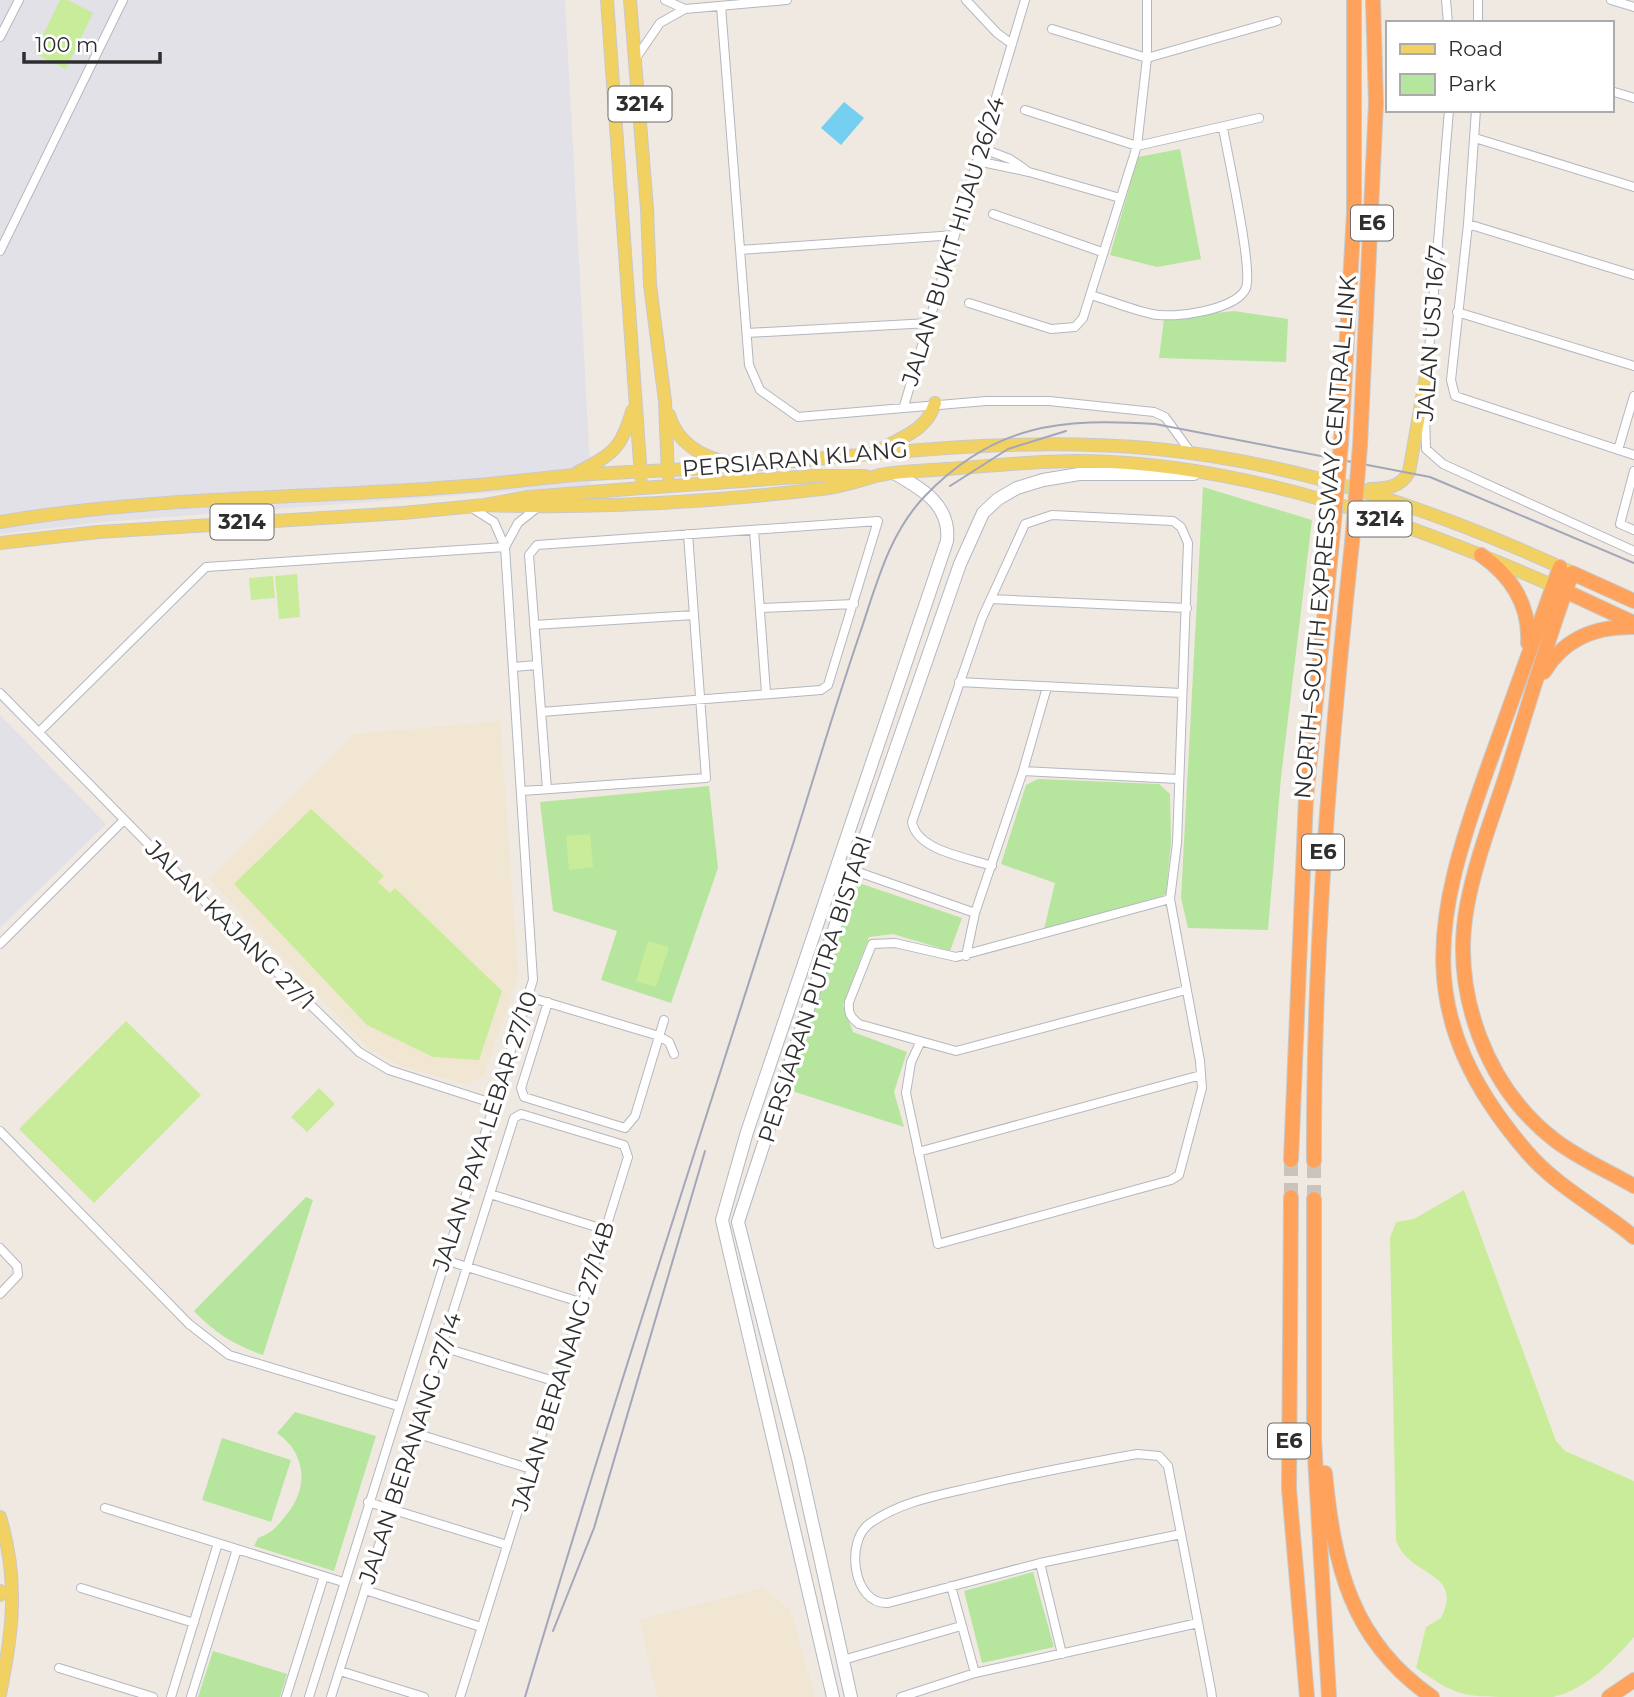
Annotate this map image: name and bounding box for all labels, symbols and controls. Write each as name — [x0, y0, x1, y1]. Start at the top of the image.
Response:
scale bar — [24, 21, 161, 65]
legend — [1386, 21, 1613, 112]
text: 100 m — [35, 32, 98, 57]
text: Road — [1448, 36, 1503, 61]
text: Park — [1448, 71, 1496, 96]
road number: 3214 — [608, 86, 672, 122]
street label: JALAN BUKIT HIJAU 26/24 — [895, 93, 1010, 390]
road number: E6 — [1351, 206, 1393, 241]
street label: JALAN USJ 16/7 — [1411, 244, 1451, 423]
street label: NORTH–SOUTH EXPRESSWAY CENTRAL LINK — [1288, 273, 1362, 800]
street label: PERSIARAN KLANG — [681, 435, 909, 483]
road number: 3214 — [1348, 502, 1412, 536]
road number: 3214 — [210, 504, 274, 540]
street label: PERSIARAN PUTRA BISTARI — [752, 832, 878, 1146]
street label: JALAN KAJANG 27/1 — [139, 834, 320, 1015]
road number: E6 — [1302, 834, 1344, 870]
street label: JALAN PAYA LEBAR 27/10 — [426, 988, 543, 1275]
street label: JALAN BERANANG 27/14B — [505, 1218, 620, 1515]
street label: JALAN BERANANG 27/14 — [353, 1309, 467, 1588]
road number: E6 — [1268, 1424, 1310, 1458]

